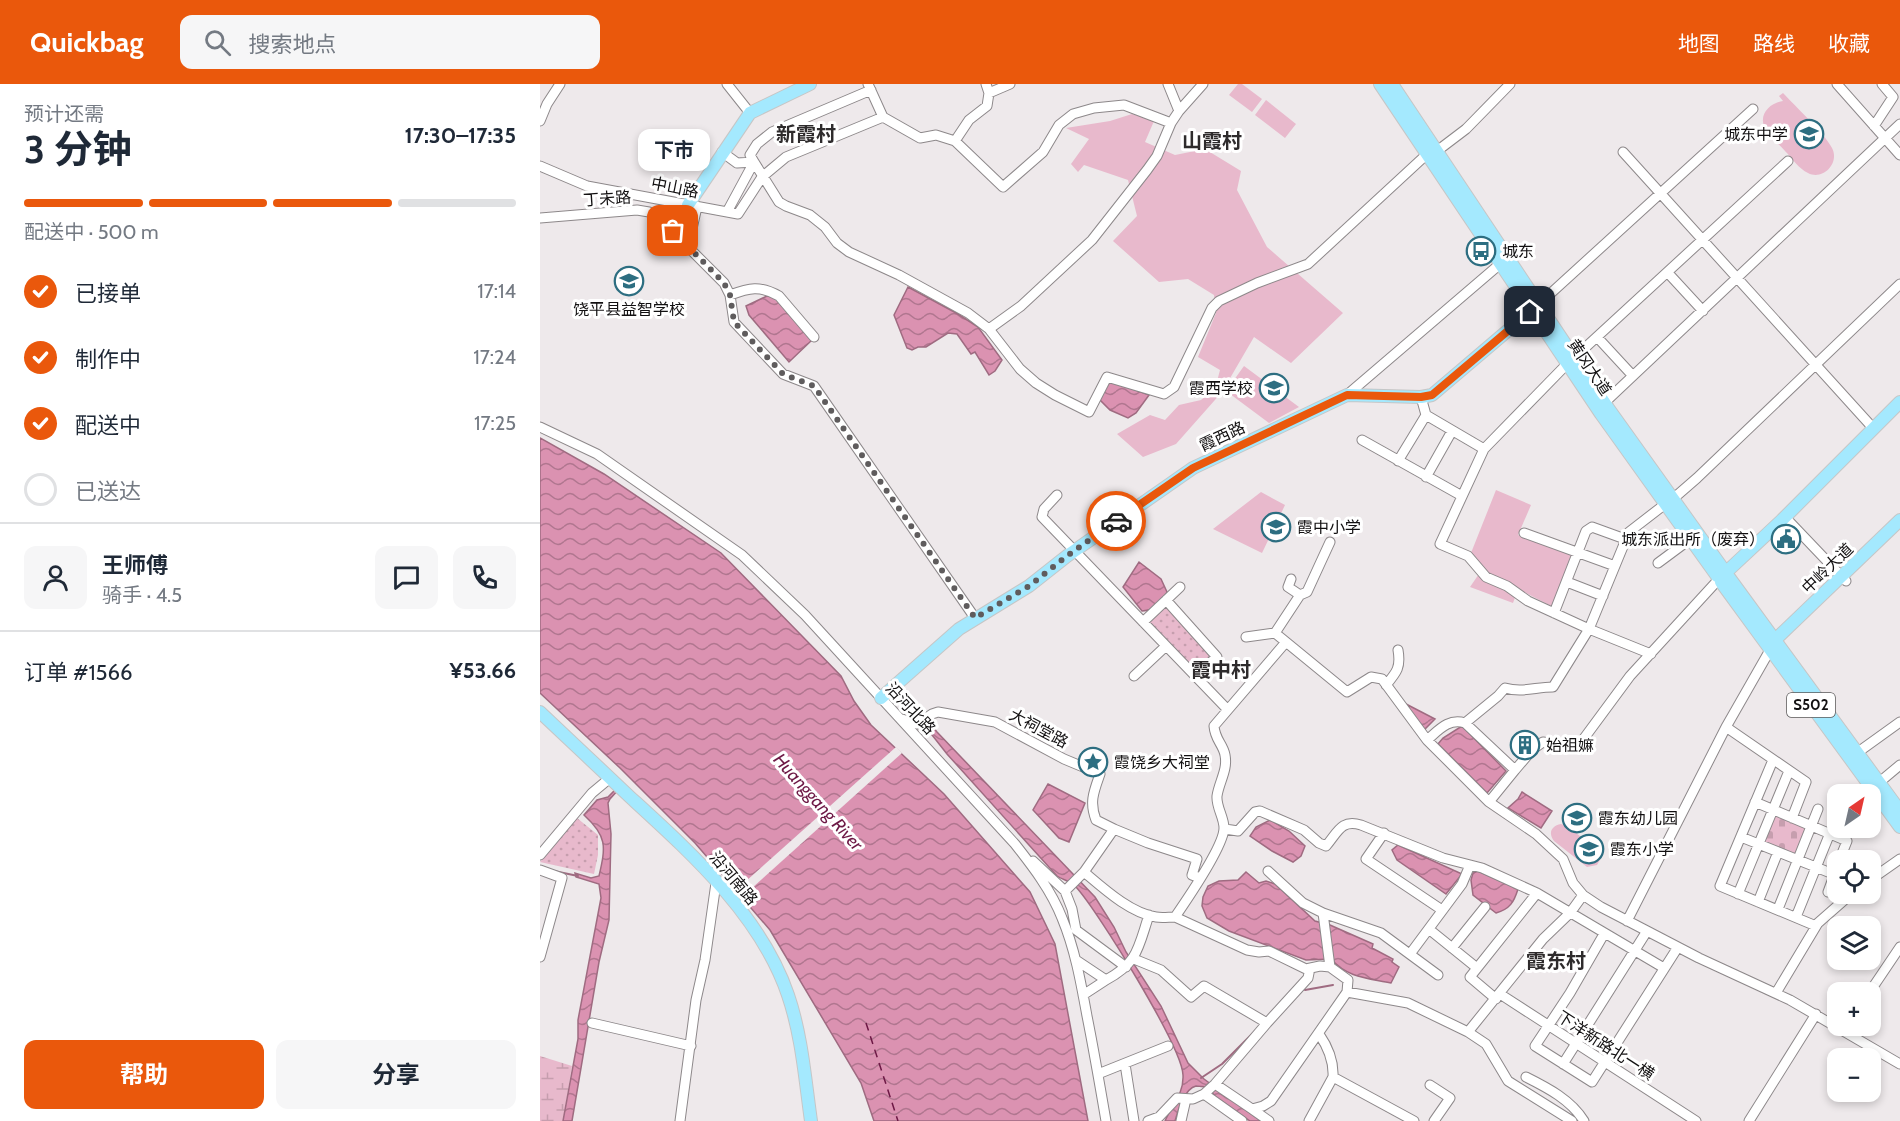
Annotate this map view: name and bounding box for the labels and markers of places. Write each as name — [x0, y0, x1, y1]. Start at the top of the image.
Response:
school or university icon: 城东中学 — [1793, 118, 1825, 150]
place label: 城东中学 — [1724, 125, 1788, 144]
callout: 下市 — [637, 129, 709, 171]
pin — [647, 205, 698, 256]
bus stop icon: 城东 — [1465, 235, 1497, 267]
place label: 城东 — [1502, 242, 1534, 261]
school or university icon: 饶平县益智学校 — [613, 265, 645, 297]
pin — [1504, 286, 1555, 337]
place label: 饶平县益智学校 — [573, 300, 685, 319]
school or university icon: 霞西学校 — [1258, 372, 1290, 404]
place label: 霞西学校 — [1189, 379, 1253, 398]
school or university icon: 霞中小学 — [1260, 511, 1292, 543]
place label: 霞中小学 — [1297, 518, 1361, 537]
public building icon: 城东派出所（废弃） — [1770, 523, 1802, 555]
place label: 城东派出所（废弃） — [1621, 530, 1765, 549]
building icon: 始祖嫲 — [1509, 729, 1541, 761]
place label: 始祖嫲 — [1546, 736, 1594, 755]
place icon: 霞饶乡大祠堂 — [1077, 746, 1109, 778]
place label: 霞饶乡大祠堂 — [1114, 753, 1210, 772]
school or university icon: 霞东幼儿园 — [1561, 802, 1593, 834]
place label: 霞东幼儿园 — [1598, 809, 1678, 828]
school or university icon: 霞东小学 — [1573, 833, 1605, 865]
place label: 霞东小学 — [1610, 840, 1674, 859]

